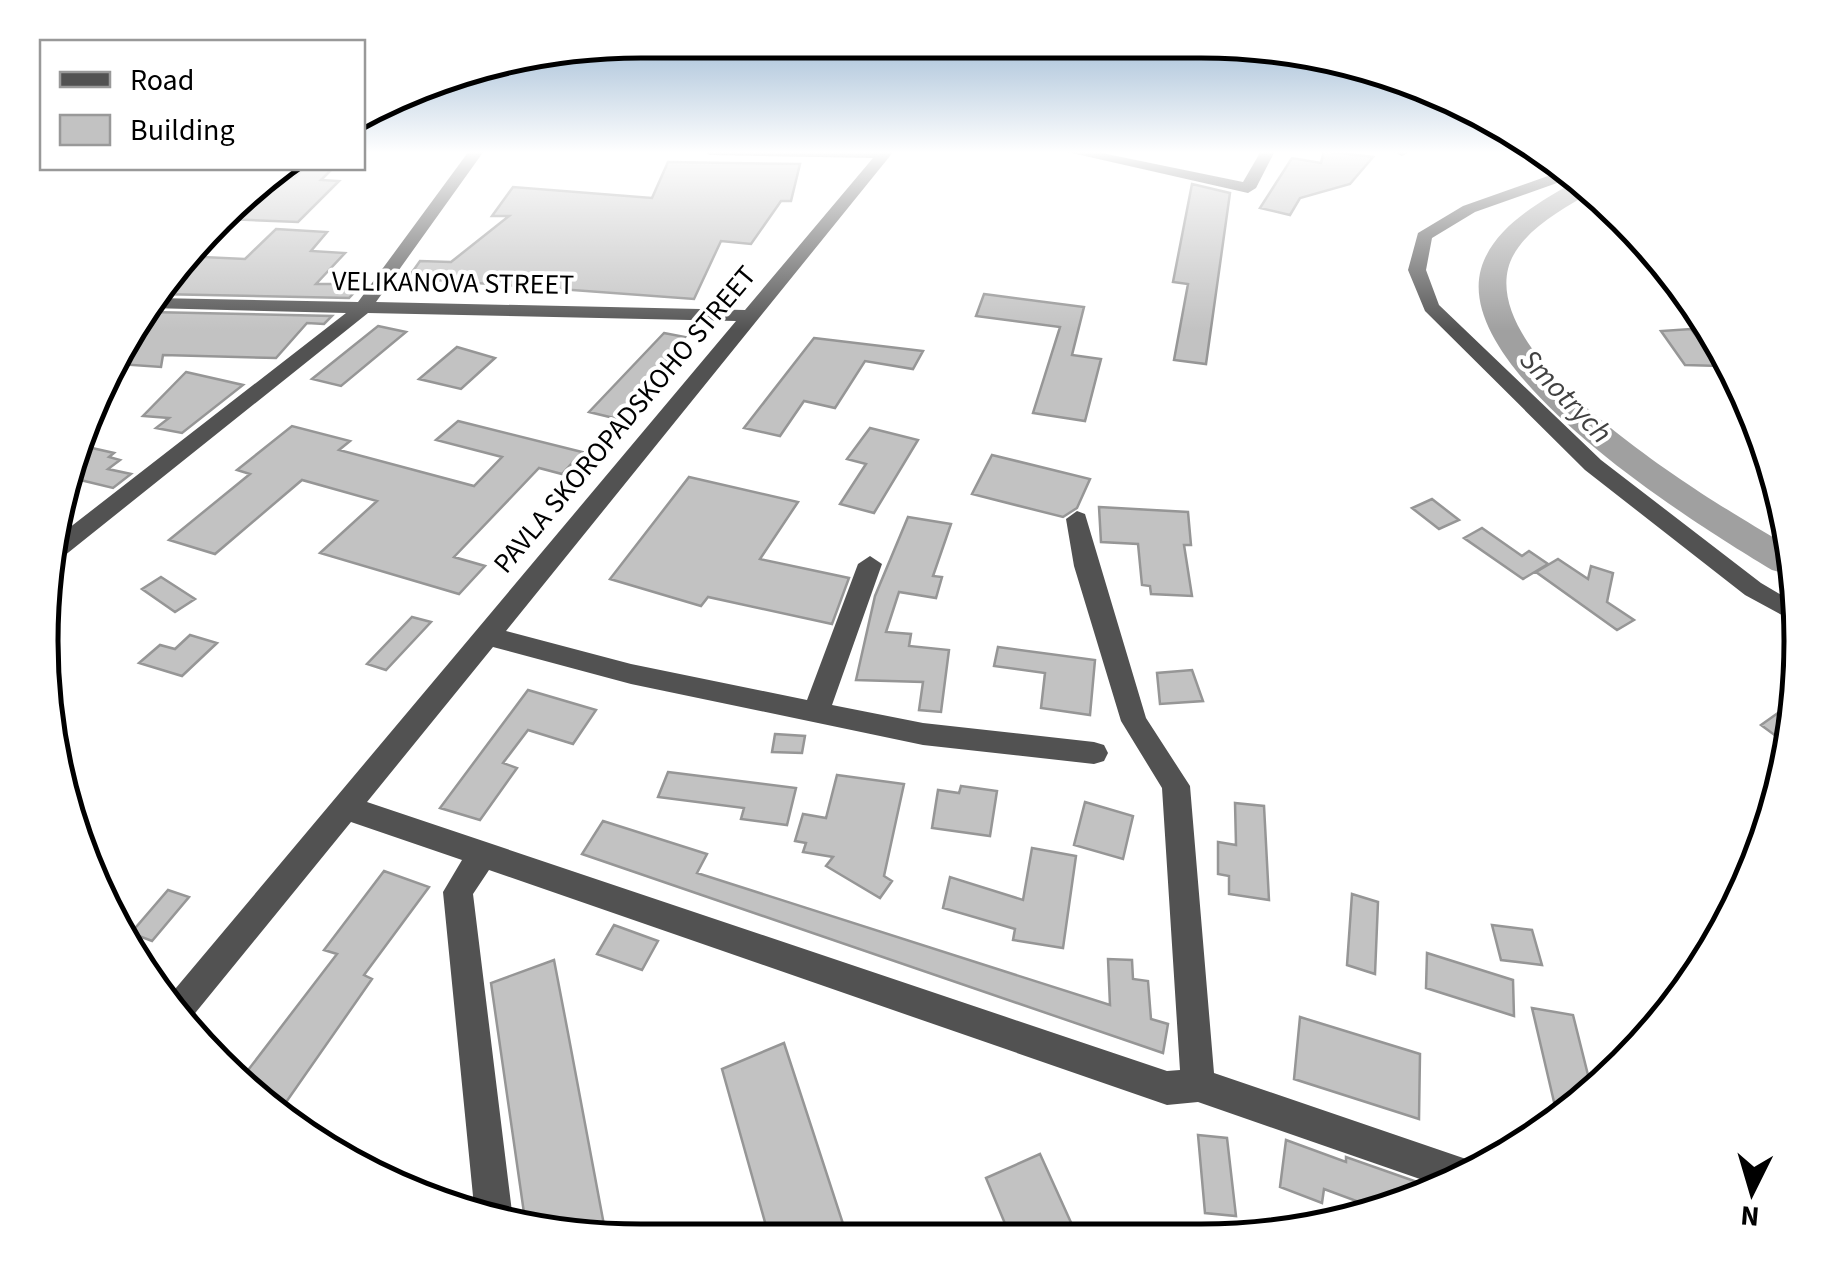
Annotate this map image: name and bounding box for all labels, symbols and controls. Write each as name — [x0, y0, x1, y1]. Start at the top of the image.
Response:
legend — [40, 40, 365, 170]
text: Road — [130, 59, 194, 102]
text: Building — [130, 109, 235, 152]
street label: PAVLA SKOROPADSKOHO STREET — [484, 257, 766, 582]
street label: VELIKANOVA STREET — [331, 261, 575, 305]
water label: Smotrych — [1510, 339, 1622, 453]
north arrow — [1702, 1142, 1802, 1242]
text: N — [1739, 1195, 1761, 1237]

